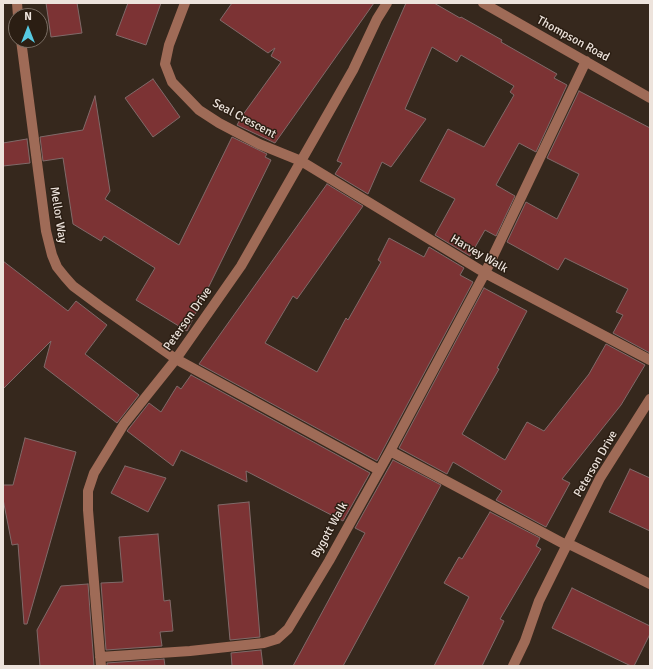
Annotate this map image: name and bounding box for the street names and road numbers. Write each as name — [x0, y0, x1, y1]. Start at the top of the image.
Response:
street label: Thompson Road — [534, 13, 612, 65]
street label: Seal Crescent — [210, 96, 278, 142]
street label: Mellor Way — [46, 186, 70, 244]
street label: Harvey Walk — [448, 232, 510, 276]
street label: Peterson Drive — [161, 284, 215, 354]
street label: Peterson Drive — [571, 428, 621, 500]
street label: Bygott Walk — [309, 500, 351, 560]

